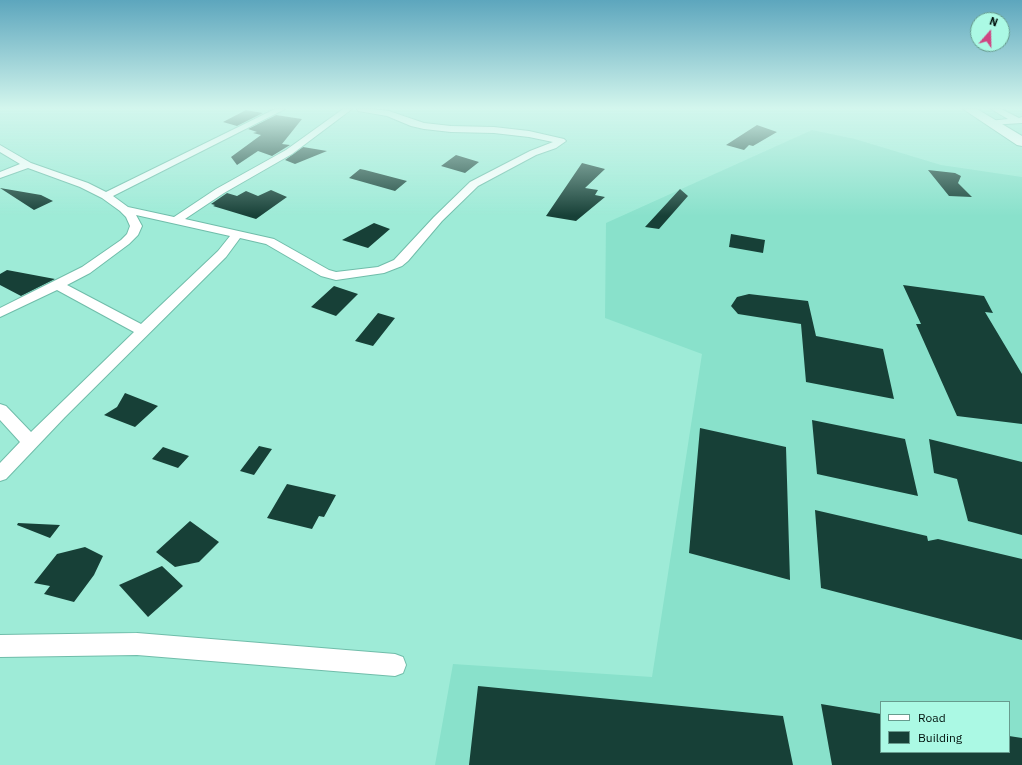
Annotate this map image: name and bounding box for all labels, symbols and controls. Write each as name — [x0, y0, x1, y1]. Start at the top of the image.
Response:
north arrow — [970, 12, 1010, 52]
text: N — [988, 14, 1000, 30]
legend — [880, 701, 1010, 753]
text: Road — [918, 710, 946, 725]
text: Building — [918, 730, 962, 745]

